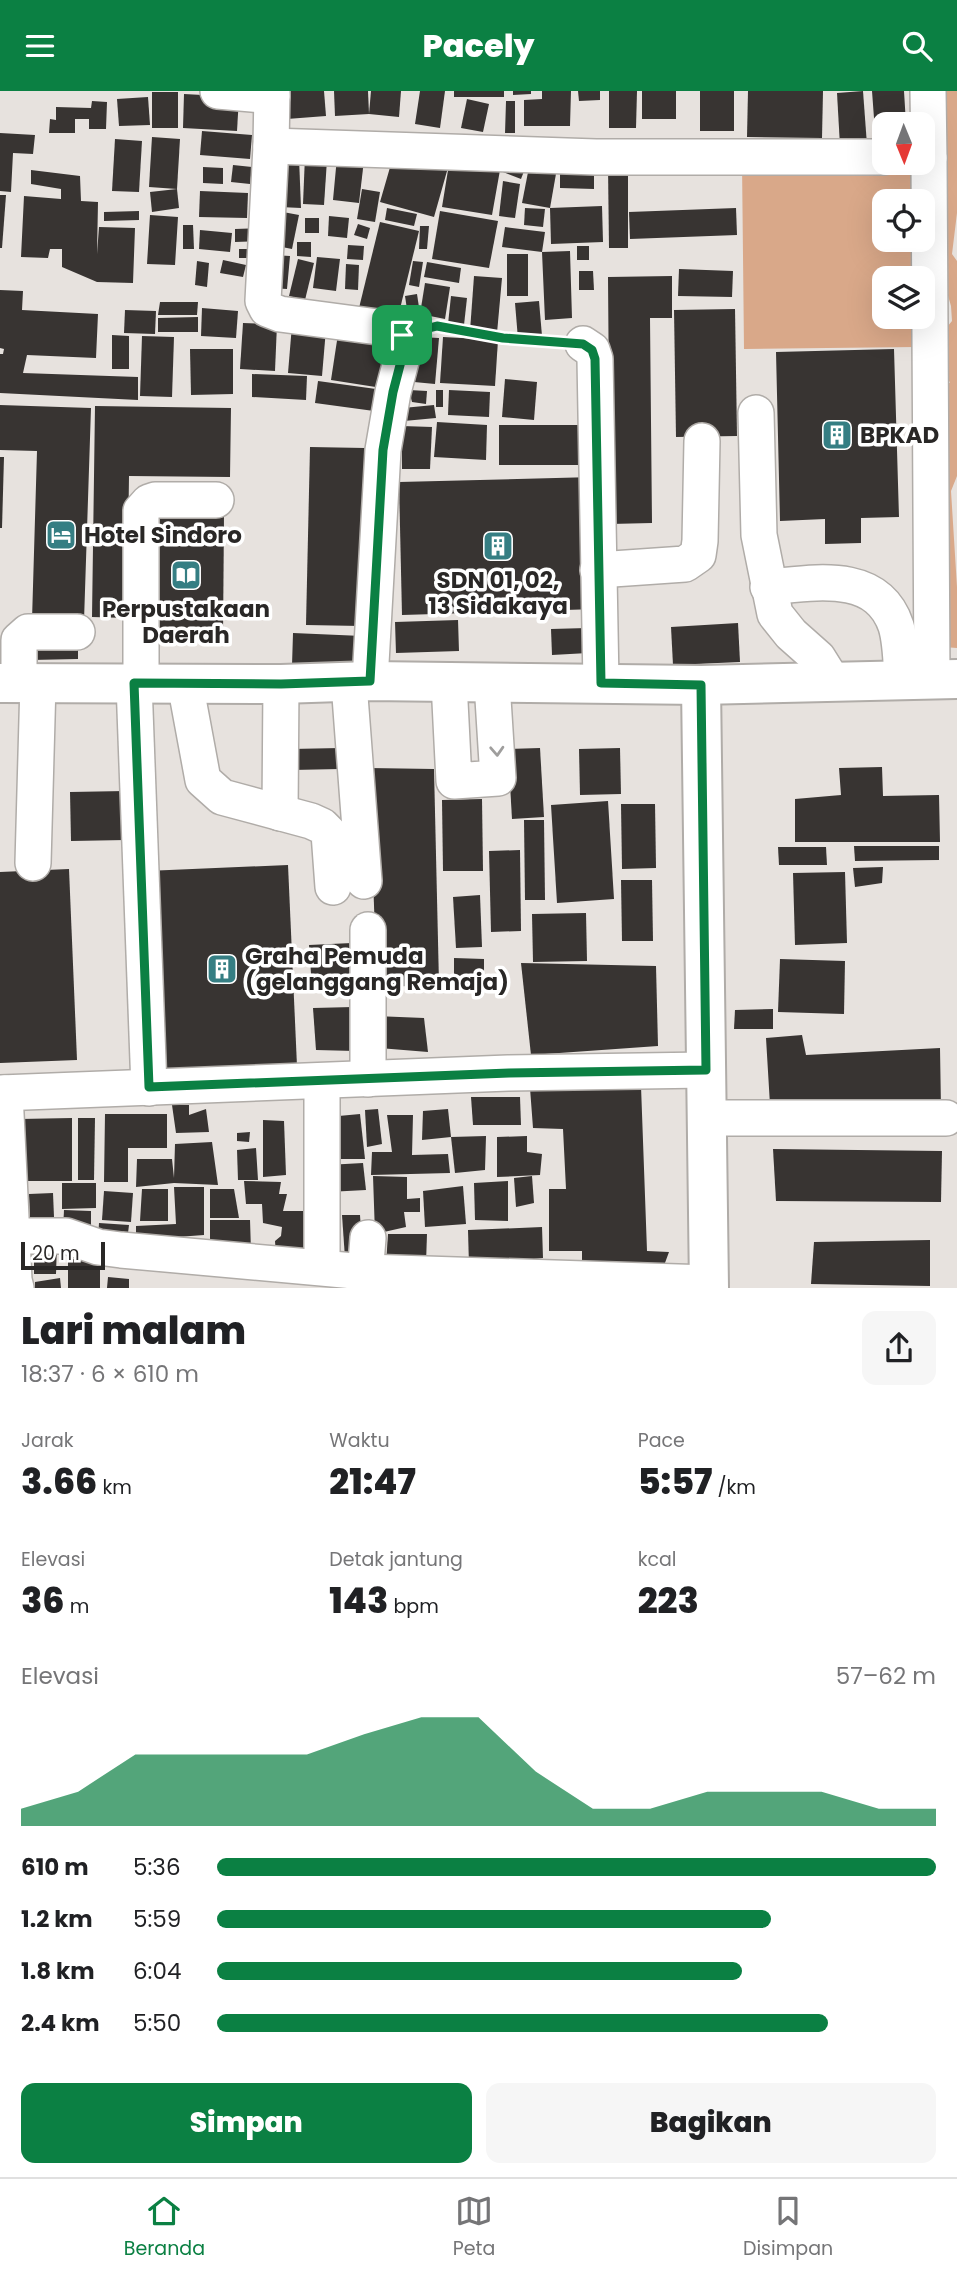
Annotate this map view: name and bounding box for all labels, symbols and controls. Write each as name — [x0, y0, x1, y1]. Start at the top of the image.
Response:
text: Pacely — [422, 23, 535, 68]
icon: menu — [21, 27, 59, 65]
icon: search — [898, 27, 936, 65]
north arrow — [872, 112, 934, 175]
map controls — [872, 112, 935, 329]
button: locate — [872, 189, 935, 252]
button: layers — [872, 266, 935, 329]
pin — [372, 305, 432, 365]
icon: arrive — [383, 316, 421, 354]
building icon: BPKAD — [820, 418, 854, 452]
place label: BPKAD — [860, 419, 939, 451]
hotel icon: Hotel Sindoro — [44, 518, 78, 552]
place label: Hotel Sindoro — [84, 519, 242, 551]
building icon: SDN 01, 02, 13 Sidakaya — [481, 529, 515, 563]
library icon: Perpustakaan Daerah — [169, 558, 203, 592]
place label: SDN 01, 02, 13 Sidakaya — [428, 564, 568, 622]
place label: Perpustakaan Daerah — [102, 593, 270, 651]
one-way arrow — [489, 745, 504, 756]
place label: Graha Pemuda (gelanggang Remaja) — [245, 940, 509, 998]
building icon: Graha Pemuda (gelanggang Remaja) — [205, 952, 239, 986]
scale bar — [21, 1239, 105, 1271]
text: 20 m — [32, 1240, 80, 1267]
text: Lari malam — [21, 1304, 246, 1357]
button: share — [862, 1311, 936, 1385]
text: 18:37 · 6 × 610 m — [21, 1358, 199, 1390]
text: Jarak — [21, 1427, 74, 1454]
text: Waktu — [329, 1427, 390, 1454]
text: Pace — [638, 1427, 685, 1454]
text: 3.66 — [21, 1457, 97, 1506]
text: 21:47 — [329, 1457, 416, 1506]
text: 5:57 — [638, 1457, 712, 1506]
text: km — [97, 1474, 132, 1501]
text: /km — [712, 1474, 756, 1501]
text: Elevasi — [21, 1546, 85, 1573]
text: Detak jantung — [329, 1546, 463, 1573]
text: kcal — [638, 1546, 677, 1573]
text: 36 — [21, 1576, 65, 1625]
text: 143 — [329, 1576, 388, 1625]
text: 223 — [638, 1576, 699, 1625]
text: m — [65, 1593, 89, 1620]
text: bpm — [388, 1593, 439, 1620]
text: Elevasi — [21, 1660, 99, 1692]
text: 57–62 m — [836, 1660, 936, 1692]
text: 610 m — [21, 1851, 89, 1883]
text: 5:36 — [133, 1851, 181, 1883]
text: 1.2 km — [21, 1903, 93, 1935]
text: 5:59 — [133, 1903, 181, 1935]
text: 1.8 km — [21, 1955, 95, 1987]
text: 6:04 — [133, 1955, 181, 1987]
text: 2.4 km — [21, 2007, 100, 2039]
text: 5:50 — [133, 2007, 181, 2039]
button: Simpan — [21, 2083, 472, 2163]
button: Bagikan — [486, 2083, 936, 2163]
tab: Beranda — [124, 2192, 205, 2263]
tab: Peta — [453, 2192, 495, 2263]
tab: Disimpan — [743, 2192, 833, 2263]

